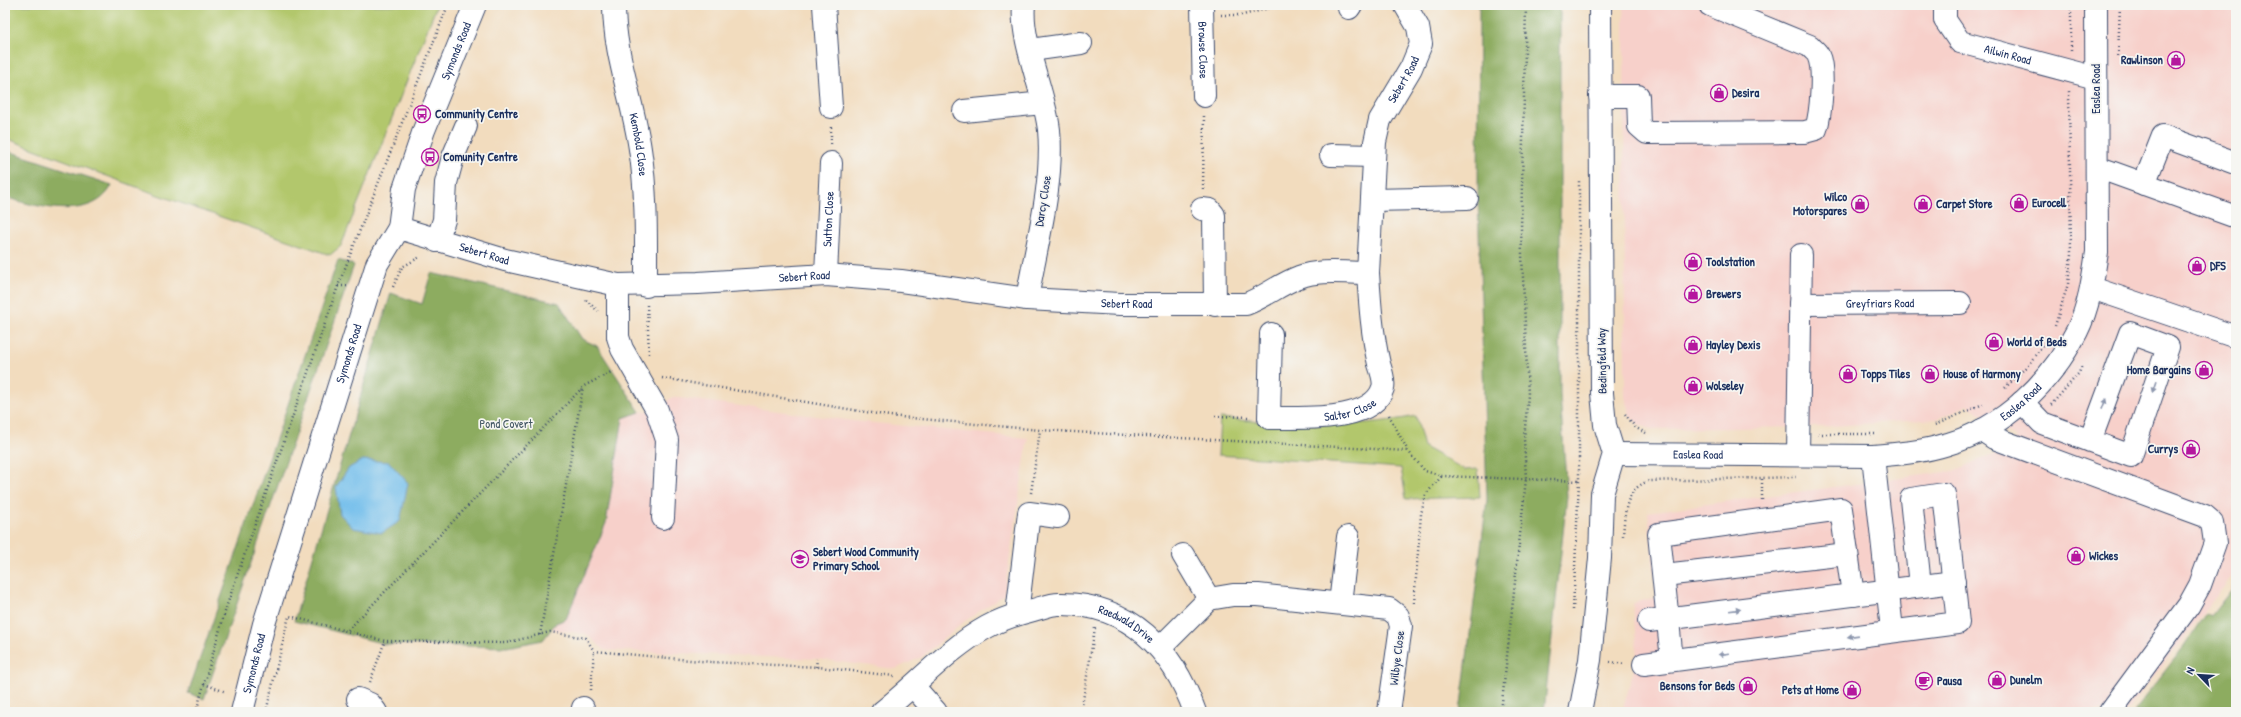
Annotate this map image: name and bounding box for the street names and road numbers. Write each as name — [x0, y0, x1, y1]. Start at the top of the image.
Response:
street label: Symonds Road — [436, 19, 475, 82]
street label: Browse Close — [1194, 21, 1213, 79]
street label: Ailwin Road — [1983, 40, 2034, 69]
street label: Sebert Road — [1383, 53, 1423, 106]
street label: Easlea Road — [2087, 64, 2104, 114]
street label: Kembold Close — [625, 111, 652, 177]
street label: Darcy Close — [1030, 174, 1055, 228]
street label: Sutton Close — [818, 191, 838, 247]
street label: Sebert Road — [457, 238, 511, 269]
street label: Sebert Road — [778, 266, 831, 286]
street label: Sebert Road — [1101, 294, 1153, 312]
street label: Greyfriars Road — [1846, 294, 1915, 312]
street label: Symonds Road — [331, 322, 366, 385]
street label: Bedingfeld Way — [1592, 328, 1611, 394]
street label: Easlea Road — [1997, 379, 2045, 425]
street label: Salter Close — [1323, 394, 1380, 425]
street label: Easlea Road — [1673, 445, 1723, 463]
street label: Raedwald Drive — [1096, 600, 1159, 647]
street label: Wilbye Close — [1385, 629, 1408, 686]
street label: Symonds Road — [238, 632, 269, 695]

